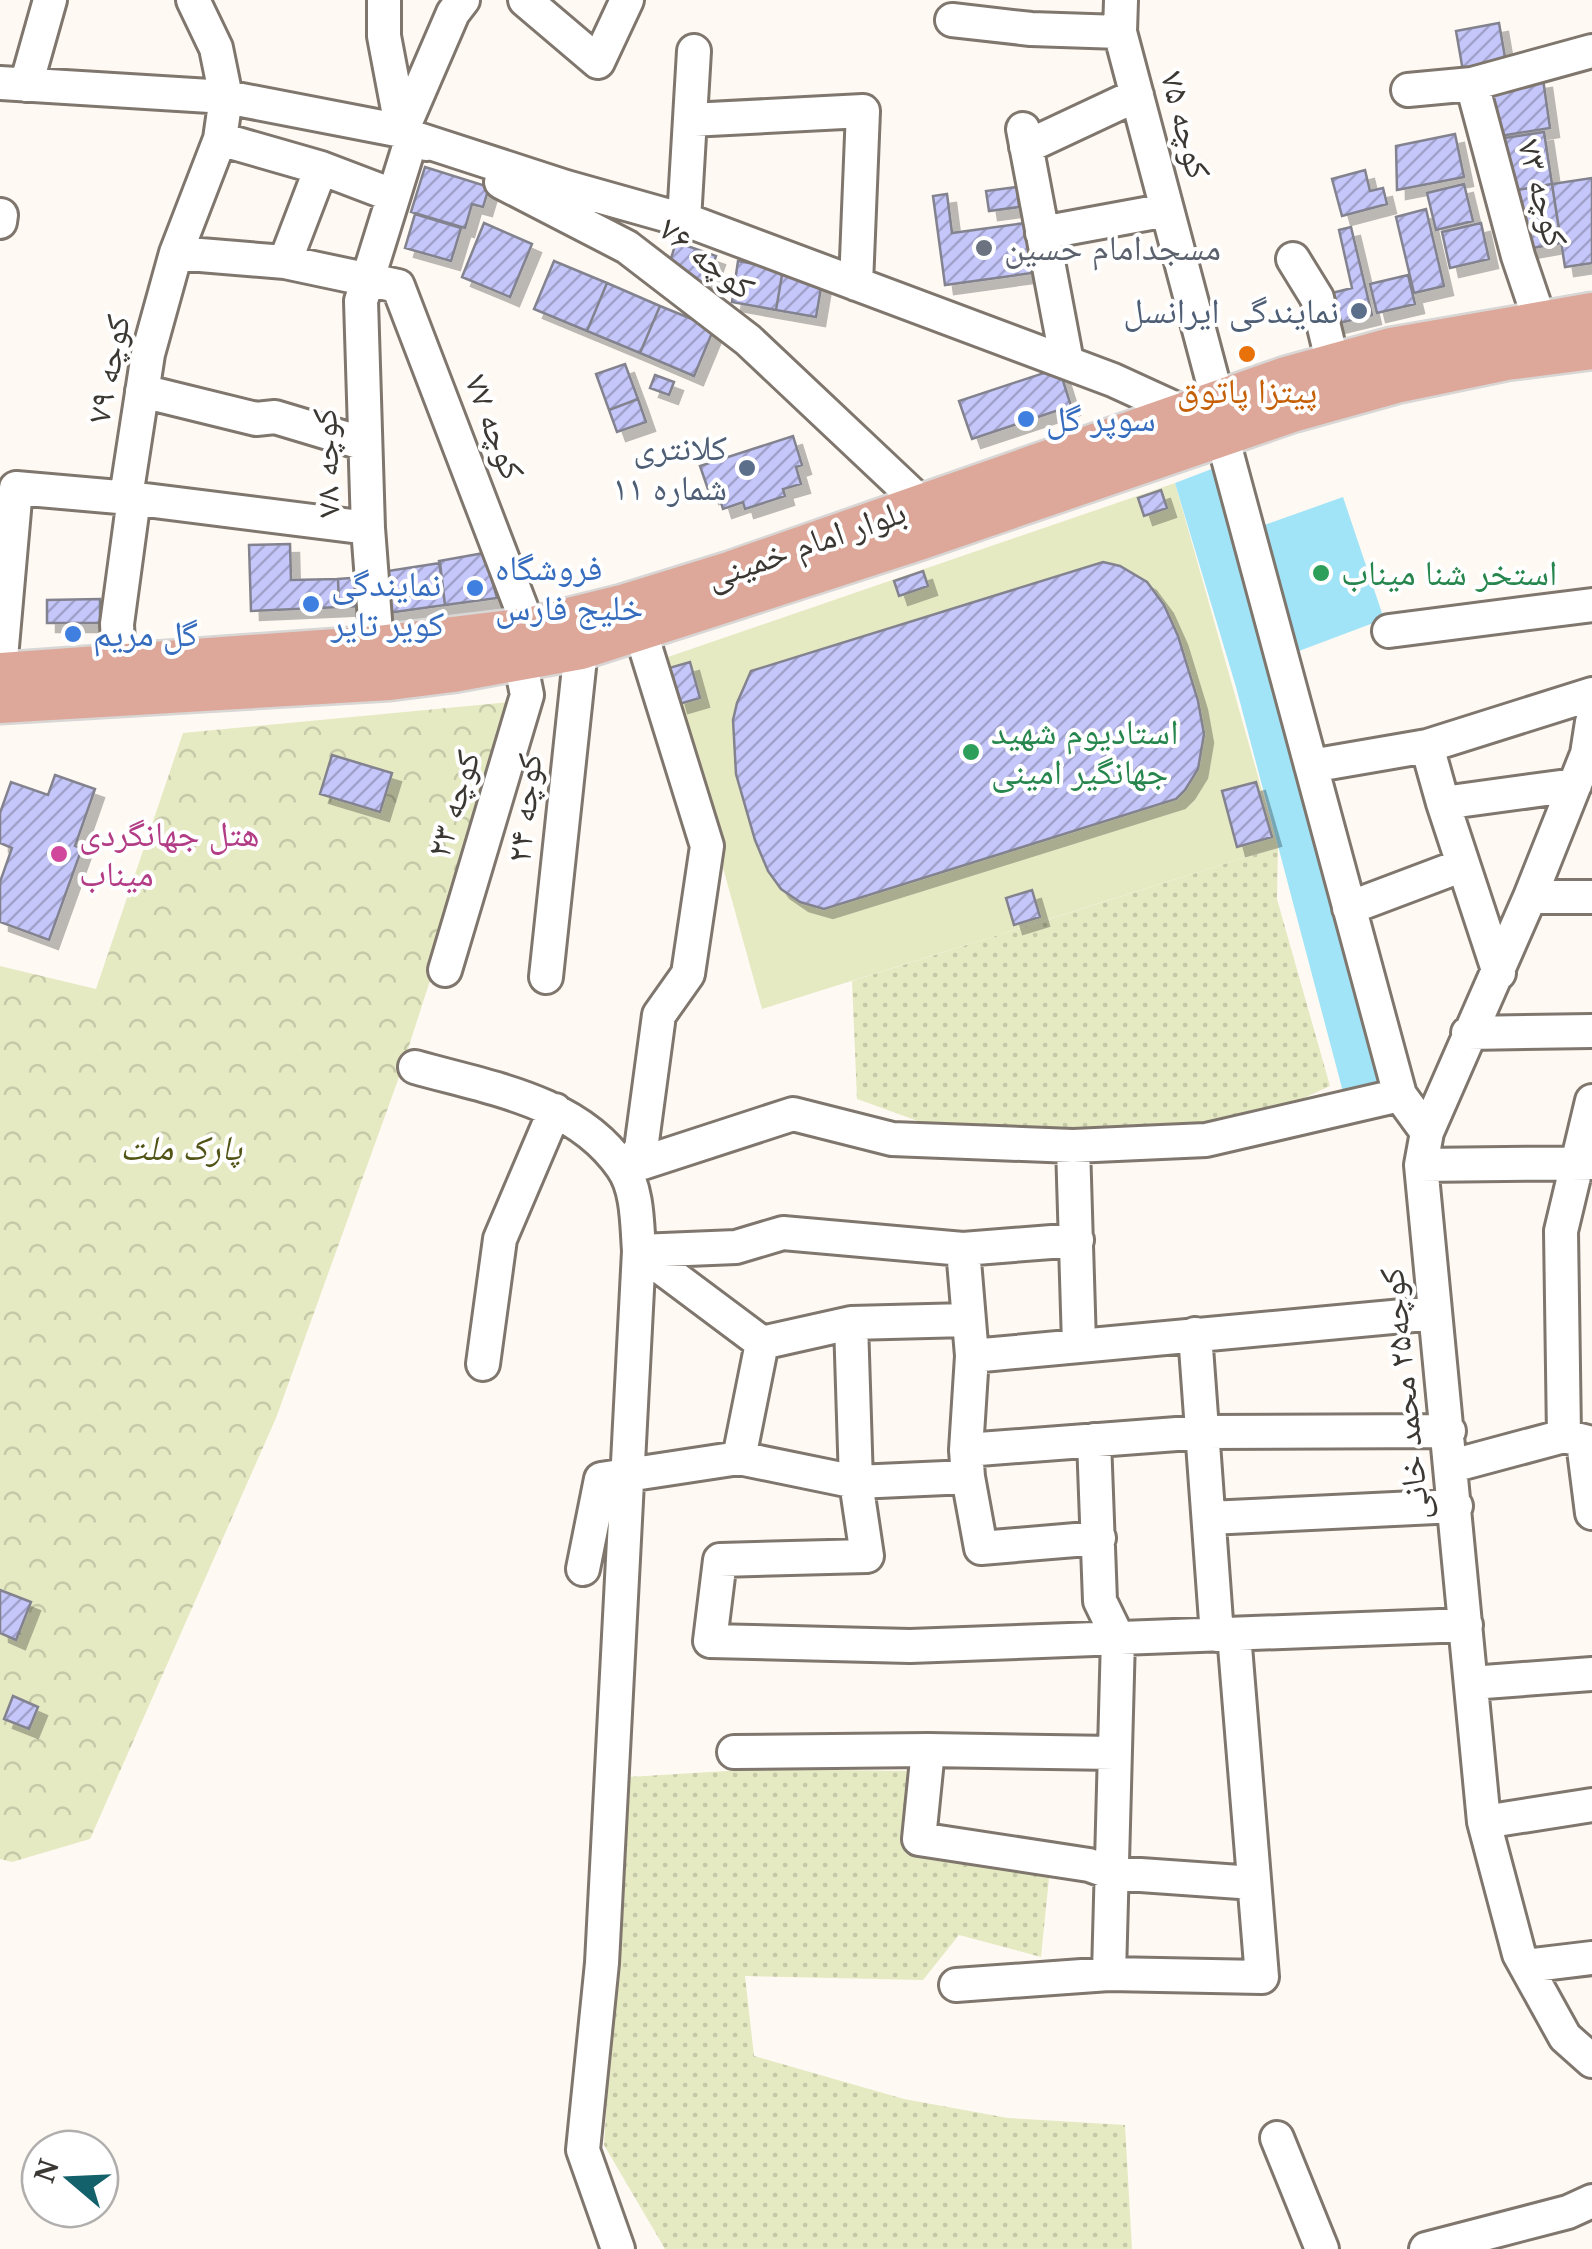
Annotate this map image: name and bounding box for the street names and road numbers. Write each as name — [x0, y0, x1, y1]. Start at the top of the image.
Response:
street label: کوچه ۷۵ — [1151, 66, 1224, 184]
street label: کوچه ۷۳ — [1508, 134, 1581, 252]
street label: کوچه ۷۶ — [650, 205, 766, 309]
street label: کوچه ۷۹ — [73, 310, 140, 427]
street label: کوچه ۷۷ — [455, 367, 538, 486]
street label: کوچه ۷۸ — [299, 407, 350, 519]
street label: بلوار امام خمینی — [699, 486, 912, 600]
street label: کوچه ۲۳ — [413, 744, 490, 863]
street label: کوچه ۲۴ — [493, 751, 552, 865]
street label: کوچه۲۵ محمد خانی — [1366, 1266, 1439, 1523]

